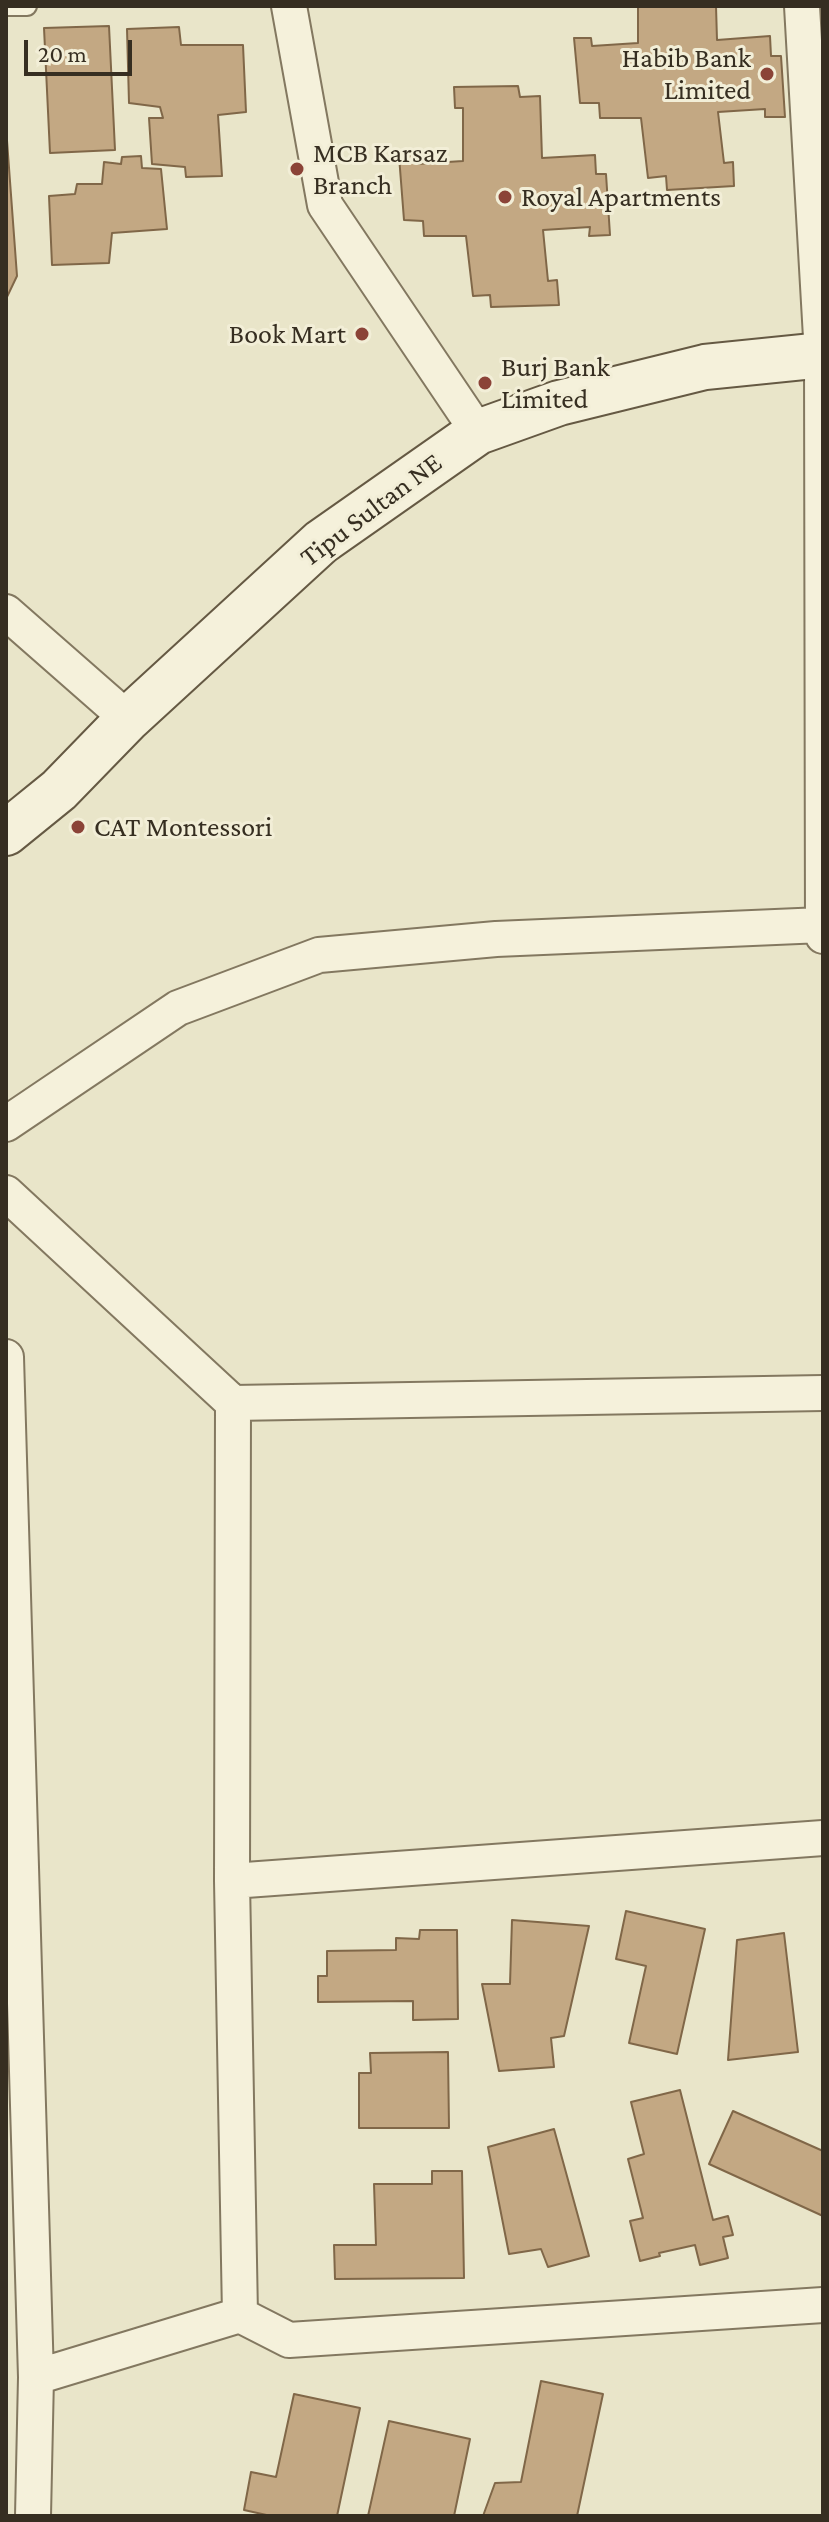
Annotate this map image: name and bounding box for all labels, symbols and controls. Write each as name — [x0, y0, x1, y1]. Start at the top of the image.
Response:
scale bar — [28, 24, 136, 74]
text: 20 m — [38, 40, 87, 67]
place label: Habib Bank Limited — [622, 41, 751, 107]
marker: Habib Bank Limited — [758, 65, 776, 83]
place label: MCB Karsaz Branch — [313, 136, 448, 202]
marker: MCB Karsaz Branch — [288, 160, 306, 178]
place label: Royal Apartments — [521, 180, 721, 214]
marker: Royal Apartments — [496, 188, 514, 206]
place label: Book Mart — [229, 317, 346, 351]
marker: Book Mart — [353, 325, 371, 343]
place label: Burj Bank Limited — [501, 350, 610, 416]
marker: Burj Bank Limited — [476, 374, 494, 392]
street label: Tipu Sultan NE — [294, 446, 448, 574]
place label: CAT Montessori — [94, 810, 272, 844]
marker: CAT Montessori — [69, 818, 87, 836]

